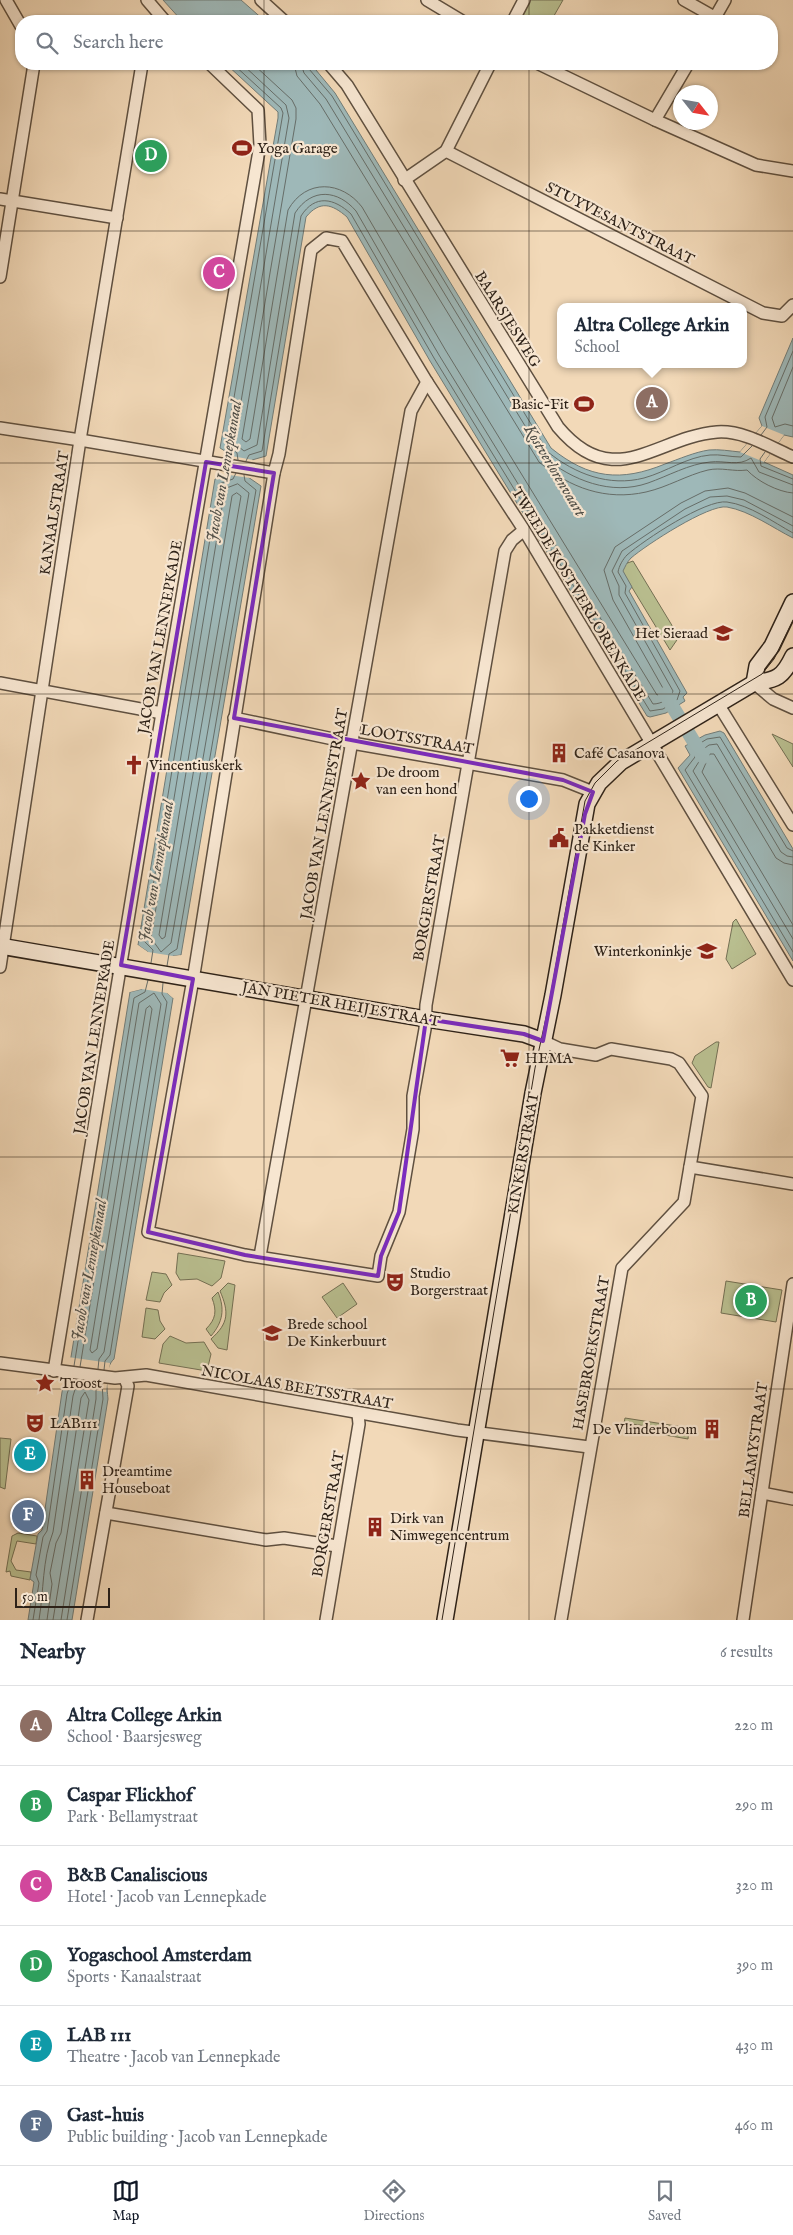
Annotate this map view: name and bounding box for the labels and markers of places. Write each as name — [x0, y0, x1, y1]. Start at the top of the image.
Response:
pin: D — [135, 137, 167, 175]
sports icon: Yoga Garage — [231, 137, 253, 159]
place label: Yoga Garage — [257, 139, 338, 158]
pin: C — [203, 254, 235, 292]
pin: A — [636, 384, 668, 422]
sports icon: Basic-Fit — [573, 393, 595, 415]
place label: Basic-Fit — [511, 395, 569, 414]
school or university icon: Het Sieraad — [712, 622, 734, 644]
place label: Het Sieraad — [635, 624, 709, 643]
building icon: Café Casanova — [548, 742, 570, 764]
place label: Café Casanova — [574, 744, 665, 763]
church icon: Vincentiuskerk — [123, 754, 145, 776]
place label: Vincentiuskerk — [148, 756, 243, 775]
place label: De droom van een hond — [376, 763, 458, 799]
place icon: De droom van een hond — [350, 770, 372, 792]
place label: Pakketdienst de Kinker — [574, 820, 654, 856]
public building icon: Pakketdienst de Kinker — [548, 827, 570, 849]
school or university icon: Winterkoninkje — [696, 940, 718, 962]
place label: Winterkoninkje — [594, 942, 692, 961]
supermarket icon: HEMA — [499, 1047, 521, 1069]
place label: HEMA — [525, 1049, 573, 1068]
place label: Studio Borgerstraat — [410, 1264, 488, 1300]
theatre icon: Studio Borgerstraat — [384, 1271, 406, 1293]
pin: B — [735, 1282, 767, 1320]
place label: Brede school De Kinkerbuurt — [287, 1315, 387, 1351]
school or university icon: Brede school De Kinkerbuurt — [261, 1322, 283, 1344]
place icon: Troost — [34, 1372, 56, 1394]
place label: Troost — [60, 1374, 102, 1393]
theatre icon: LAB111 — [24, 1412, 46, 1434]
place label: LAB111 — [50, 1414, 98, 1433]
building icon: De Vlinderboom — [701, 1418, 723, 1440]
place label: De Vlinderboom — [592, 1420, 697, 1439]
pin: E — [14, 1436, 46, 1474]
place label: Dreamtime Houseboat — [102, 1462, 172, 1498]
building icon: Dreamtime Houseboat — [76, 1469, 98, 1491]
pin: F — [12, 1497, 44, 1535]
place label: Dirk van Nimwegencentrum — [390, 1509, 510, 1545]
building icon: Dirk van Nimwegencentrum — [364, 1516, 386, 1538]

